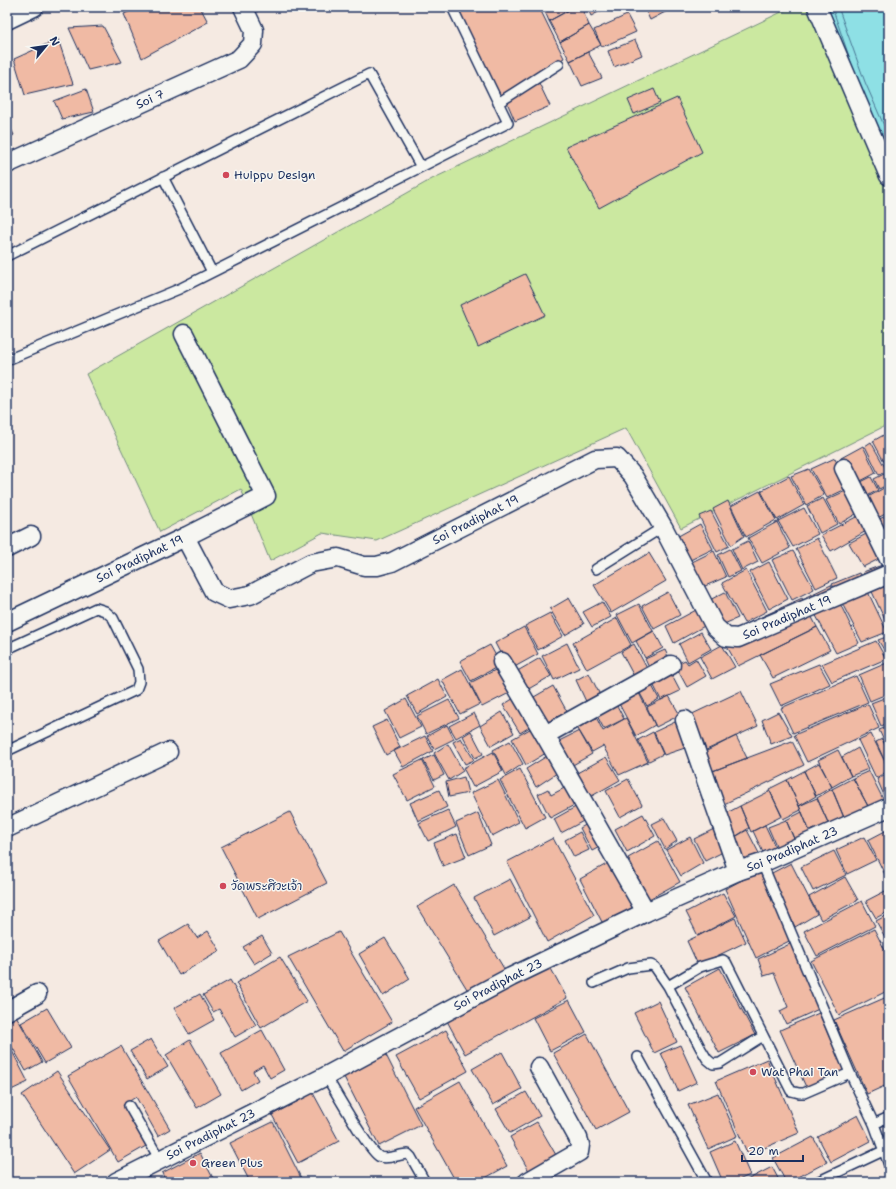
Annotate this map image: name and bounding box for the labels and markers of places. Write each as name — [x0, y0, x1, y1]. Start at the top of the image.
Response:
place label: Huippu Design — [234, 167, 315, 183]
marker: Huippu Design — [221, 170, 231, 180]
place label: วัดพระศิวะเจ้า — [231, 878, 302, 894]
marker: วัดพระศิวะเจ้า — [218, 881, 228, 891]
place label: Wat Phai Tan — [761, 1064, 838, 1080]
marker: Wat Phai Tan — [748, 1067, 758, 1077]
place label: Green Plus — [201, 1155, 263, 1171]
marker: Green Plus — [188, 1158, 198, 1168]

